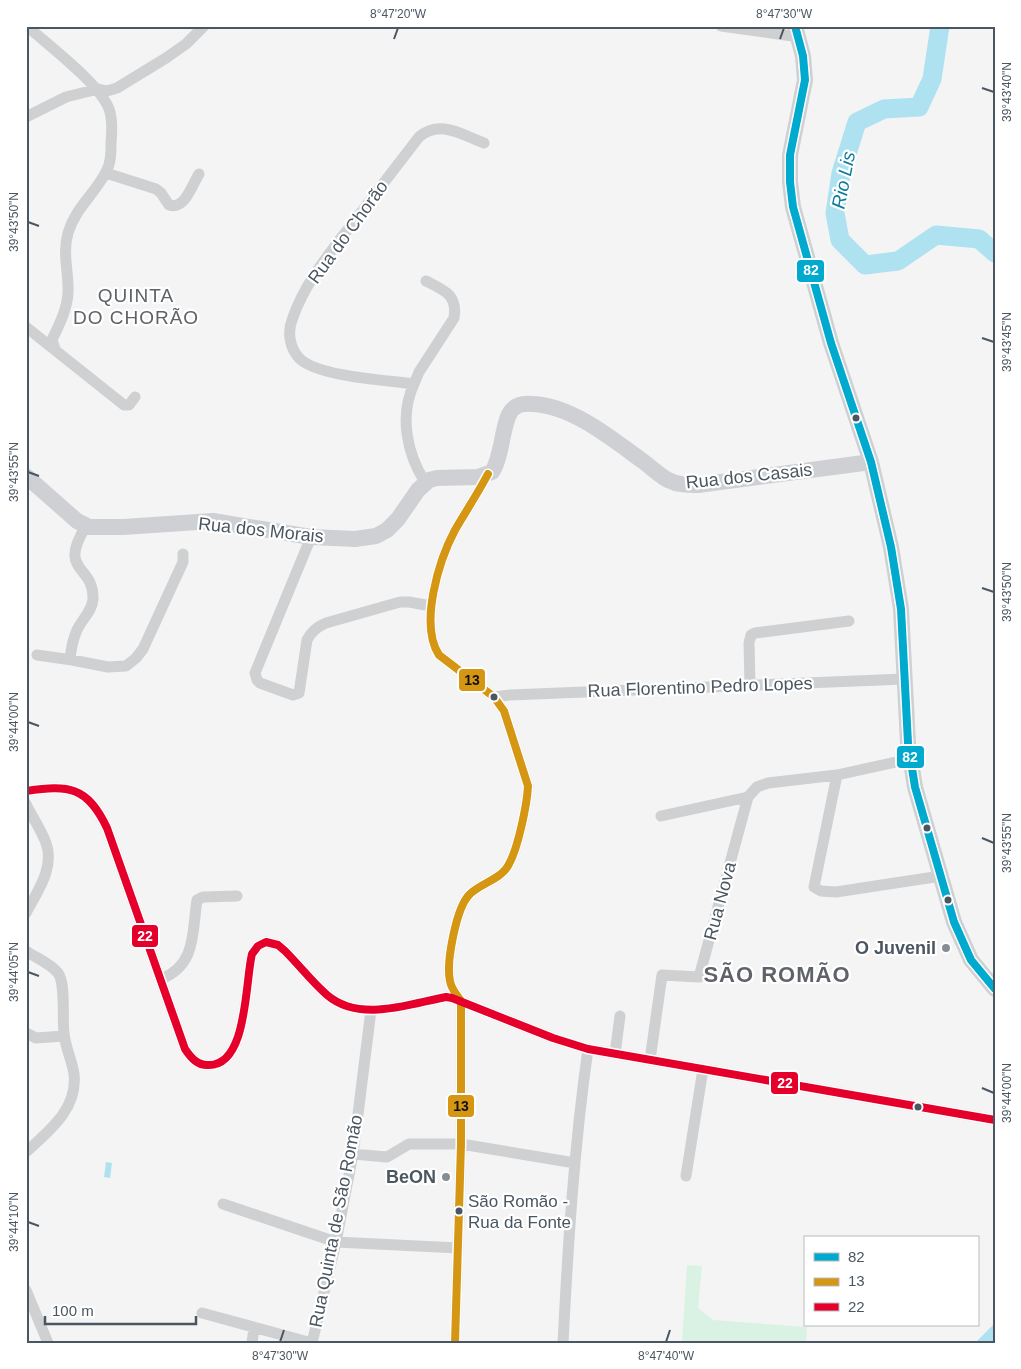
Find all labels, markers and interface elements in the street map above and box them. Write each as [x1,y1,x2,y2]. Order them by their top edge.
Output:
text: 8°47'20"W [370,7,427,21]
text: 8°47'30"W [756,7,813,21]
text: 39°43'40"N [1000,62,1014,122]
water label: Rio Lis [828,149,859,211]
street label: Rua do Chorão [304,177,392,287]
text: 39°43'50"N [7,192,21,252]
line badge: 82 [796,259,825,283]
text: 82 [803,262,819,278]
district label: QUINTA DO CHORÃO [73,285,199,328]
text: 39°43'45"N [1000,312,1014,372]
unlabelled marker [851,413,861,423]
text: 39°43'55"N [7,442,21,502]
street label: Rua dos Casais [685,459,813,493]
street label: Rua dos Morais [197,513,325,547]
text: 39°43'50"N [1000,562,1014,622]
line badge: 13 [458,668,486,692]
text: 13 [464,672,480,688]
street label: Rua Florentino Pedro Lopes [587,673,813,701]
text: 39°44'00"N [7,692,21,752]
unlabelled marker [489,692,499,702]
line badge: 82 [896,745,925,769]
text: 82 [902,749,918,765]
text: 39°43'55"N [1000,813,1014,873]
unlabelled marker [922,823,932,833]
street label: Rua Nova [700,859,740,942]
unlabelled marker [943,895,953,905]
line badge: 22 [131,924,159,948]
text: 22 [137,928,153,944]
place label: O Juvenil [855,938,936,958]
text: 39°44'05"N [7,942,21,1002]
marker: O Juvenil [940,942,952,954]
district label: SÃO ROMÃO [703,962,851,987]
text: 39°44'00"N [1000,1063,1014,1123]
line badge: 22 [770,1071,799,1095]
text: 22 [777,1075,793,1091]
line badge: 13 [447,1094,475,1118]
text: 13 [453,1098,469,1114]
unlabelled marker [913,1102,923,1112]
street label: Rua Quinta de São Romão [306,1113,366,1329]
place label: BeON [386,1167,436,1187]
marker: BeON [440,1171,452,1183]
text: 39°44'10"N [7,1192,21,1252]
place label: São Romão - Rua da Fonte [468,1192,571,1232]
marker: São Romão - Rua da Fonte [454,1206,464,1216]
legend [804,1236,978,1326]
text: 82 [848,1248,865,1265]
text: 13 [848,1272,865,1289]
scale bar [45,1294,196,1326]
text: 22 [848,1298,865,1315]
text: 100 m [52,1302,94,1319]
text: 8°47'30"W [252,1349,309,1363]
text: 8°47'40"W [638,1349,695,1363]

